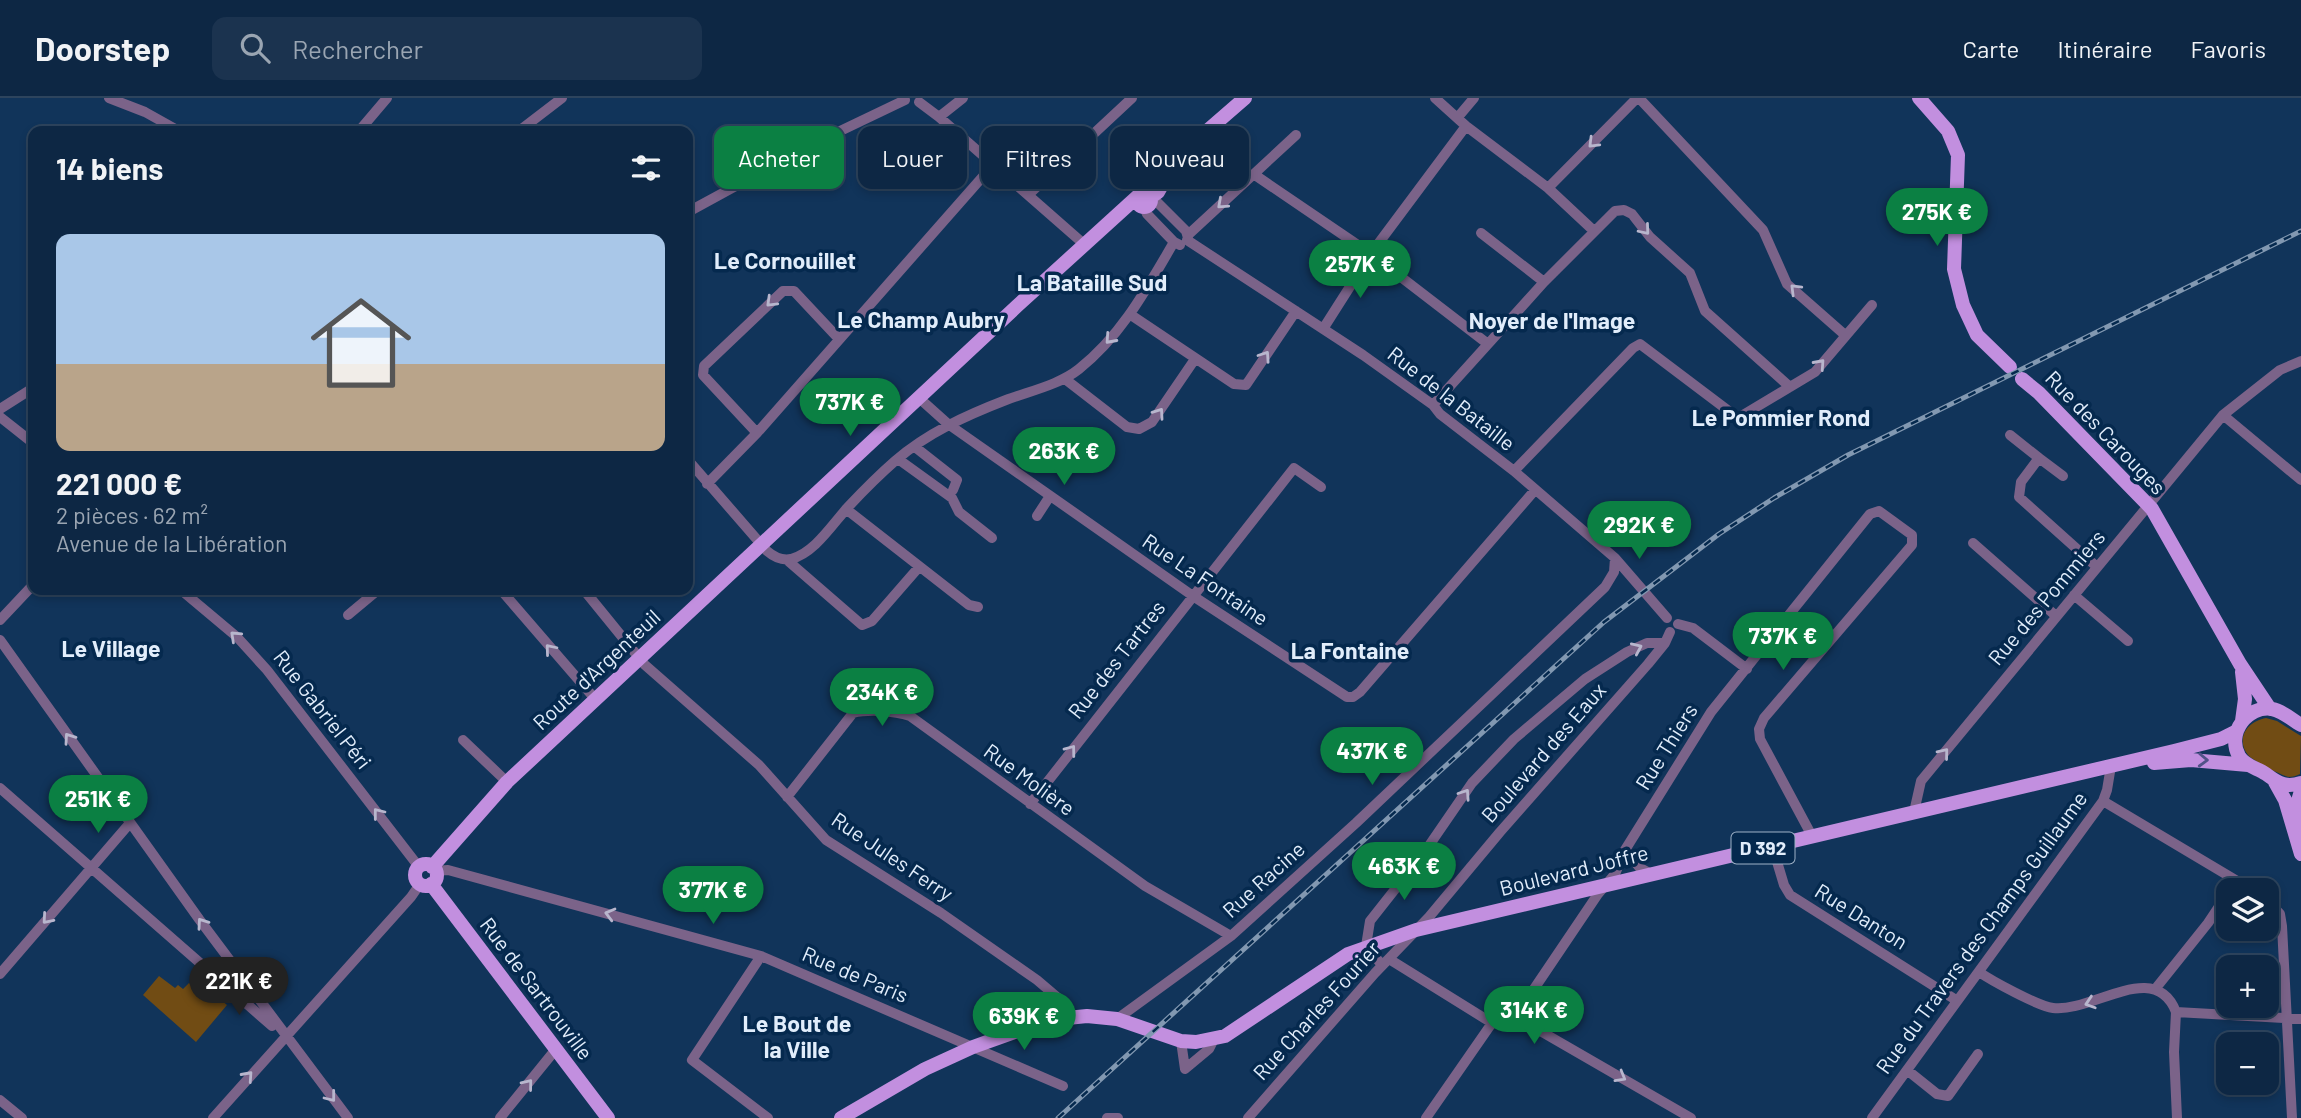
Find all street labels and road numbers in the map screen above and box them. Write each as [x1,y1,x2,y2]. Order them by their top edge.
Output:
street label: Rue de la Bataille [1383,340,1520,455]
street label: Rue des Carouges [2041,365,2171,499]
street label: Rue des Pommiers [1982,524,2110,670]
street label: Rue La Fontaine [1138,527,1273,630]
street label: Rue des Tartres [1062,595,1170,723]
street label: Route d'Argenteuil [527,603,665,734]
street label: Rue Gabriel Péri [269,645,377,773]
street label: Boulevard des Eaux [1475,677,1610,827]
street label: Rue Thiers [1629,698,1702,794]
street label: Rue Molière [980,737,1080,820]
street label: Rue du Travers des Champs Guillaume [1870,786,2092,1078]
street label: Rue Jules Ferry [827,806,958,906]
road number: D 392 [1732,832,1795,863]
street label: Rue Racine [1217,836,1309,922]
street label: Boulevard Joffre [1497,839,1651,900]
street label: Rue Danton [1811,877,1913,954]
street label: Rue de Sartrouville [476,912,599,1064]
street label: Rue Charles Fourier [1247,935,1385,1084]
street label: Rue de Paris [799,940,912,1007]

